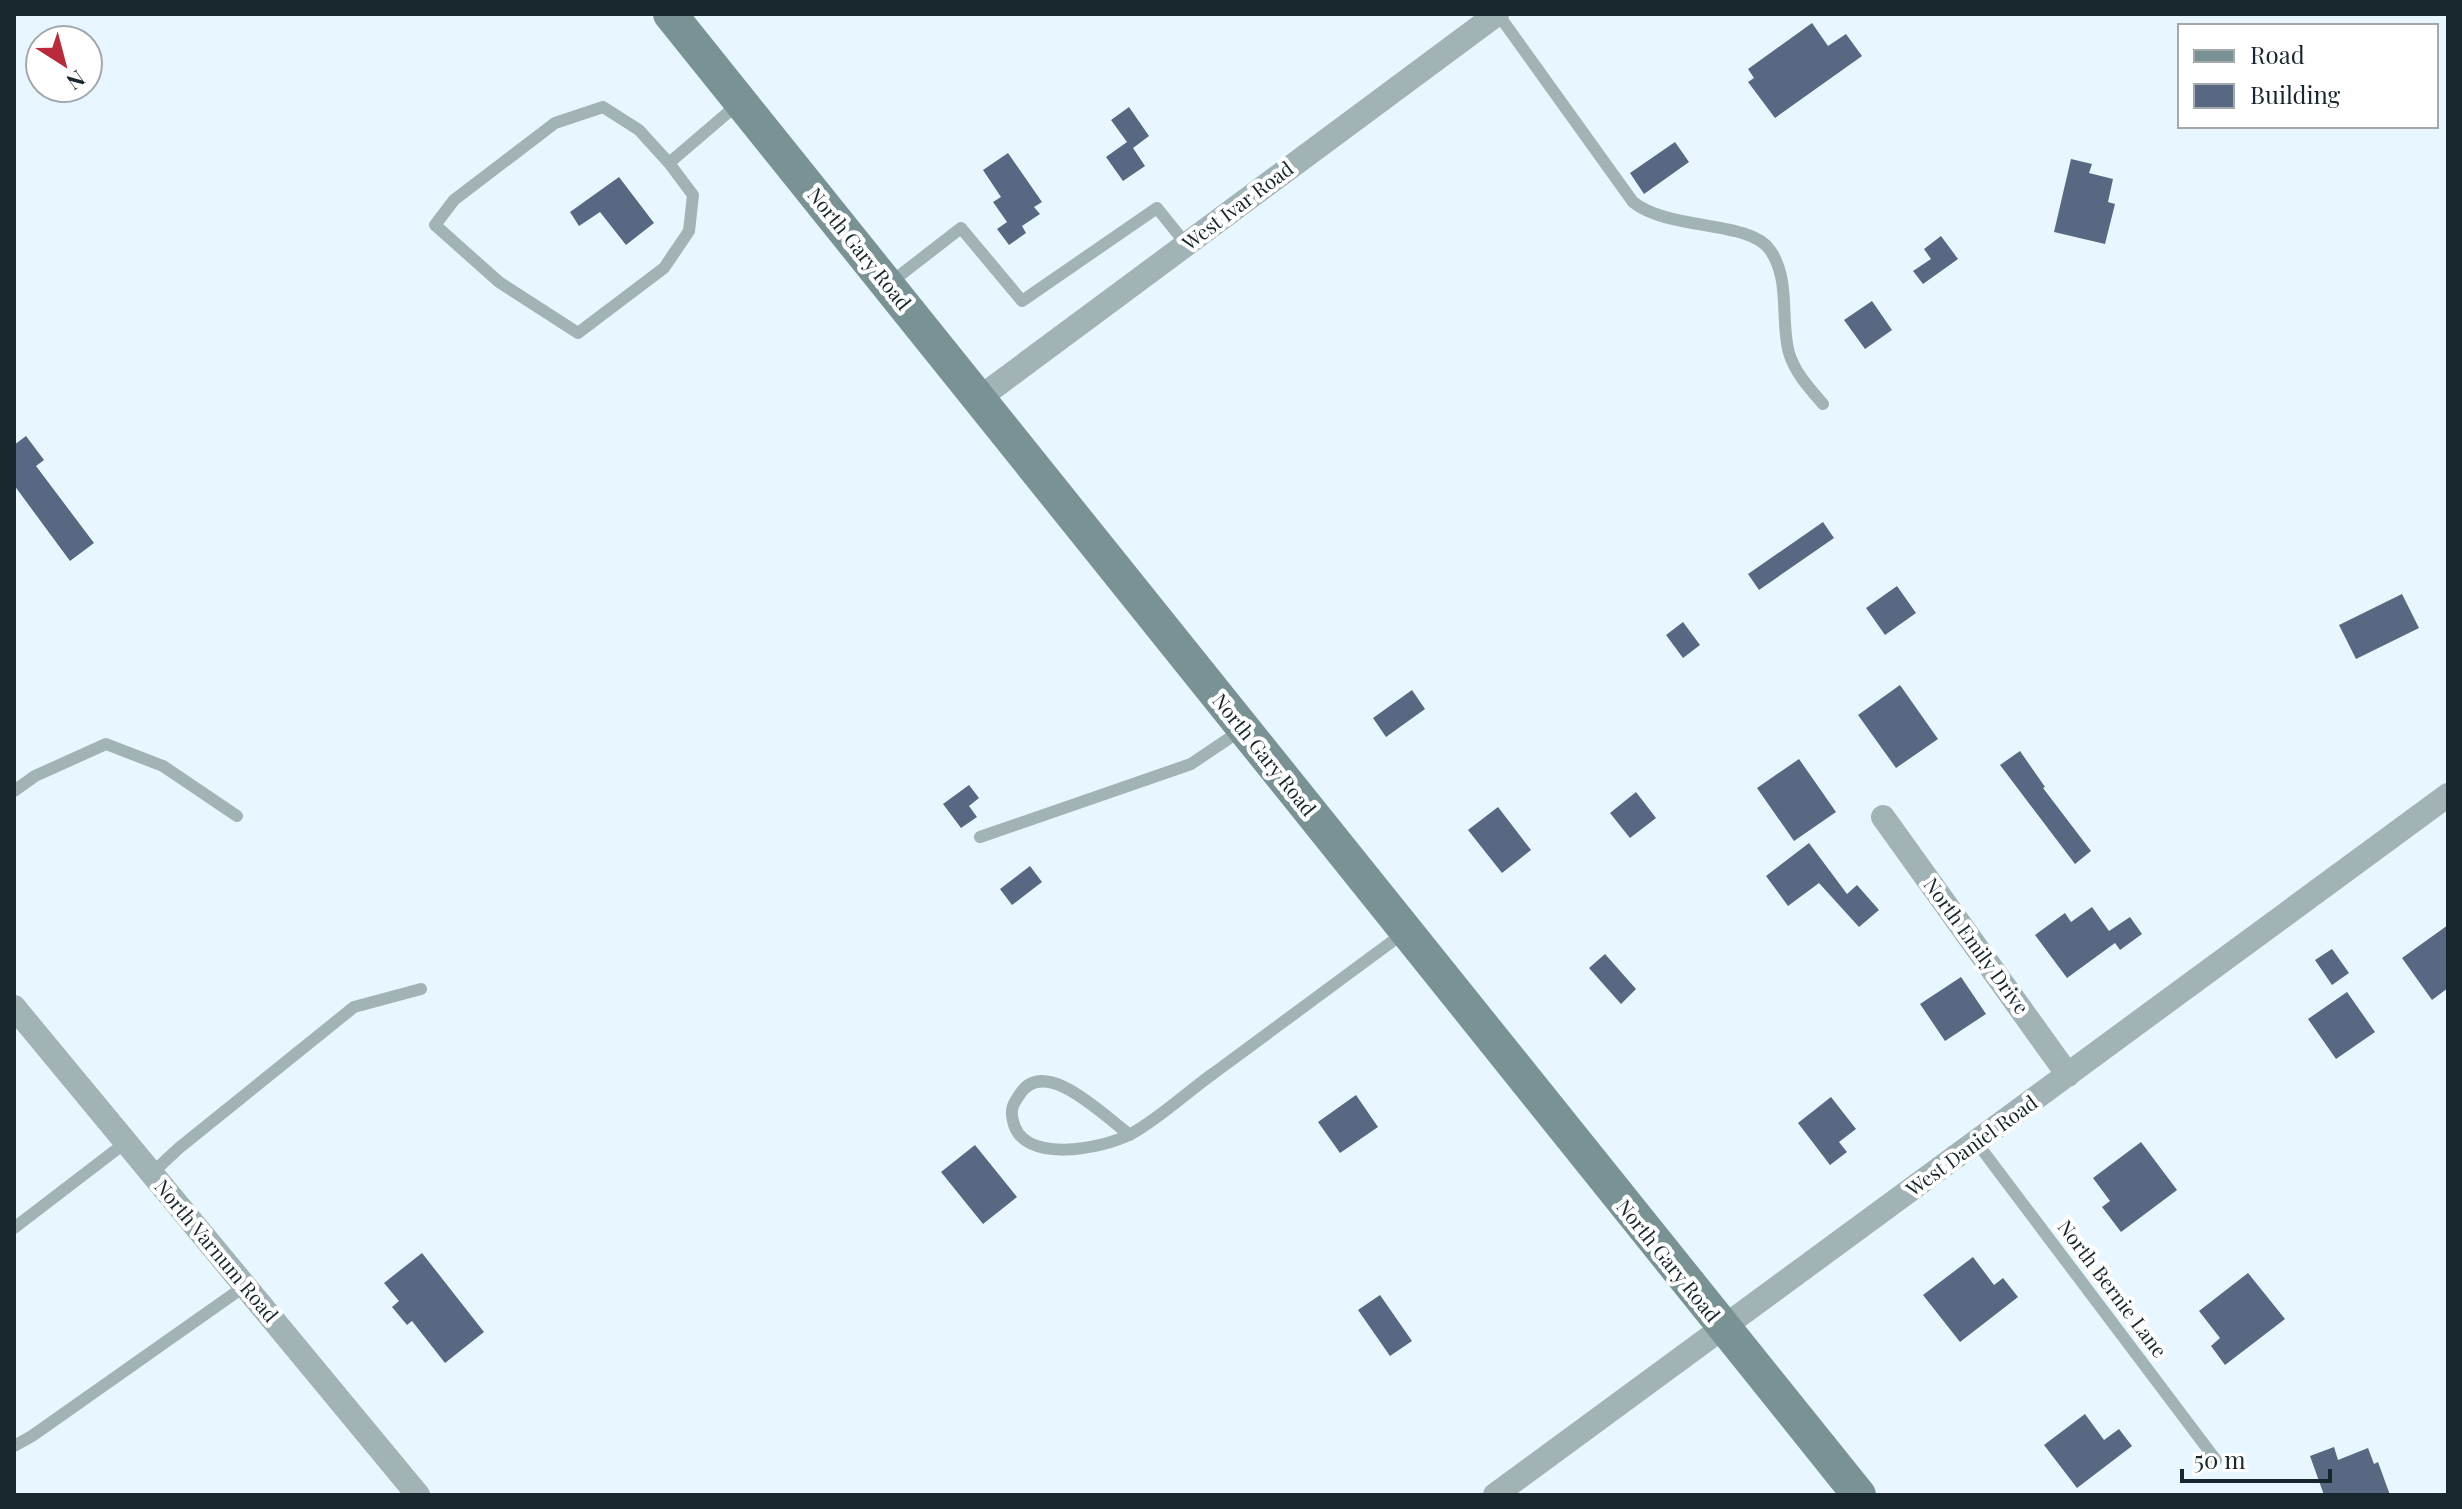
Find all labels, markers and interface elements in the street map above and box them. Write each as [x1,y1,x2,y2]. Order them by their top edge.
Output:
north arrow [24,24,104,104]
legend [2178,24,2438,128]
text: Road [2250,38,2305,70]
text: N [61,64,92,98]
text: Building [2250,78,2341,110]
street label: West Ivar Road [1175,154,1298,256]
street label: North Gary Road [802,181,918,315]
street label: North Gary Road [1207,687,1323,821]
street label: North Emily Drive [1919,871,2036,1019]
street label: West Daniel Road [1899,1088,2042,1202]
street label: North Varnum Road [149,1173,285,1327]
street label: North Gary Road [1611,1193,1727,1327]
street label: North Bernie Lane [2053,1214,2174,1362]
scale bar [2182,1433,2330,1483]
text: 50 m [2194,1443,2246,1475]

